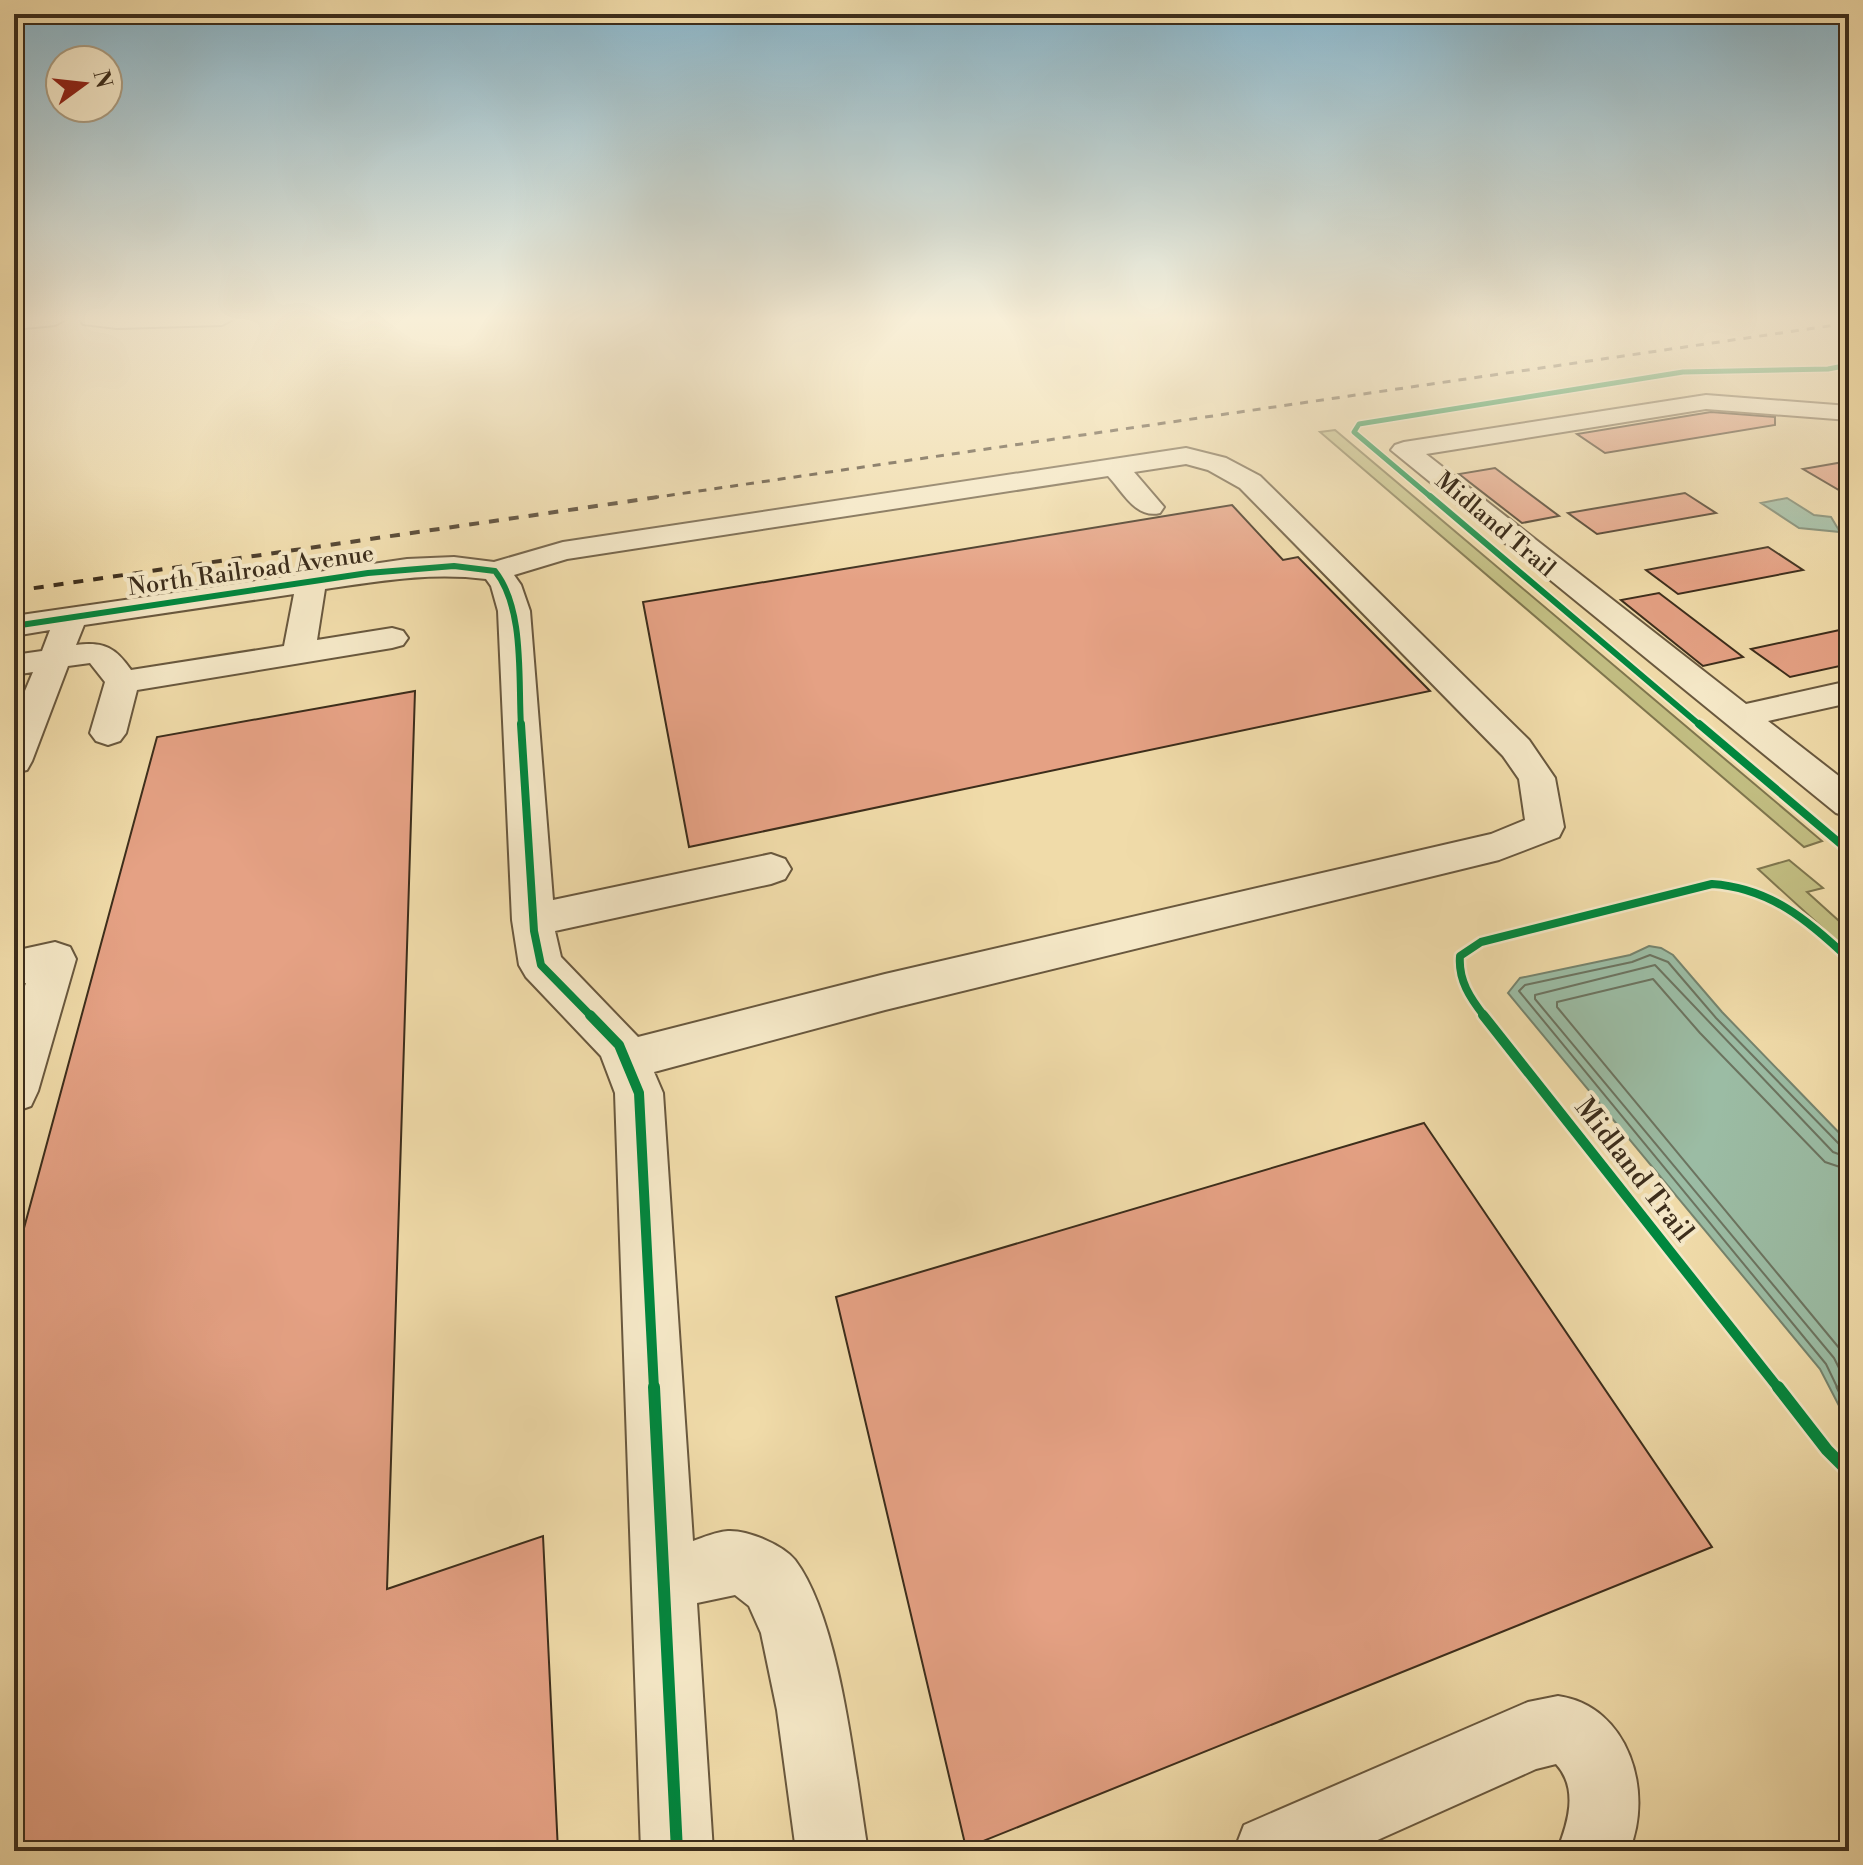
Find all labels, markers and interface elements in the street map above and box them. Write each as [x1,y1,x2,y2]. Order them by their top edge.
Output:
north arrow [44,44,124,124]
text: N [87,67,117,92]
street label: Midland Trail [1429,466,1561,584]
street label: North Railroad Avenue [126,539,376,603]
street label: Midland Trail [1567,1091,1701,1249]

